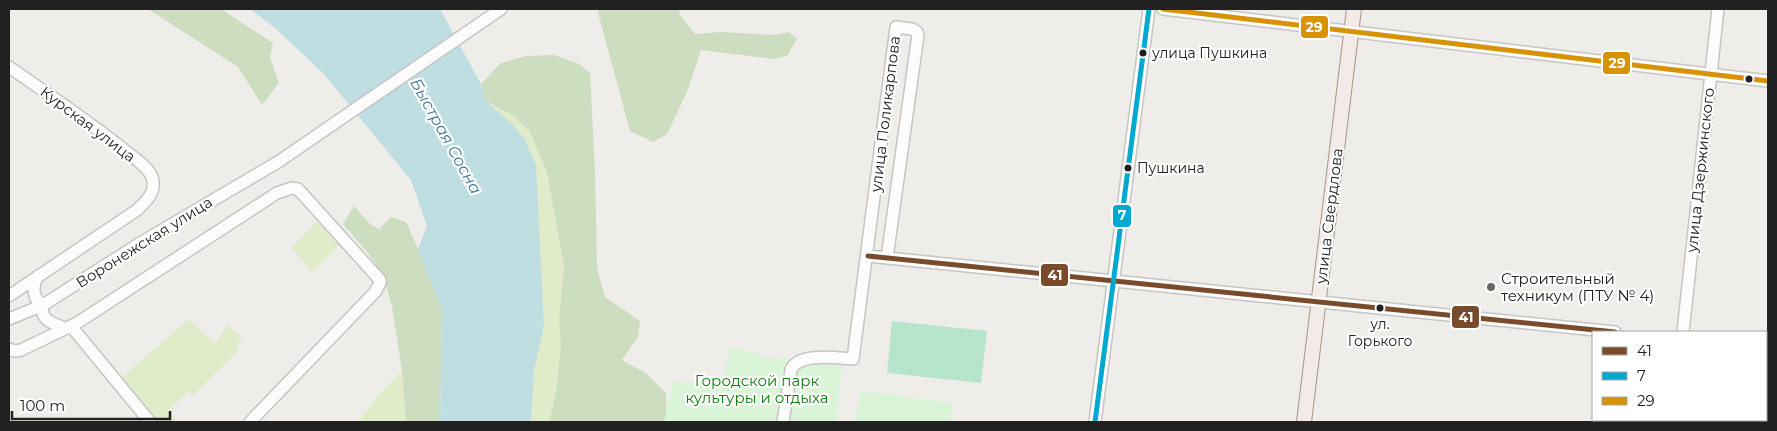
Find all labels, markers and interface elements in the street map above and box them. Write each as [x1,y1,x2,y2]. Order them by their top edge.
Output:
line badge: 29 [1300,15,1329,39]
text: 29 [1305,18,1323,36]
street label: улица Поликарпова [866,35,904,194]
place label: улица Пушкина [1151,44,1267,62]
marker: улица Пушкина [1138,48,1148,58]
line badge: 29 [1602,51,1631,75]
text: 29 [1608,54,1626,72]
unlabelled marker [1744,74,1754,84]
water label: Быстрая Сосна [406,75,486,197]
street label: Курская улица [37,82,139,166]
street label: улица Дзержинского [1682,87,1718,254]
street label: улица Свердлова [1311,147,1347,286]
place label: Пушкина [1137,159,1205,177]
marker: Пушкина [1123,163,1133,173]
street label: Воронежская улица [72,192,216,292]
line badge: 7 [1112,204,1132,228]
text: 7 [1118,206,1127,224]
line badge: 41 [1040,263,1069,287]
text: 41 [1048,266,1062,284]
place label: Строительный техникум (ПТУ № 4) [1501,269,1654,305]
marker: Строительный техникум (ПТУ № 4) [1485,281,1497,293]
marker: ул. Горького [1375,303,1385,313]
line badge: 41 [1451,305,1480,329]
text: 41 [1459,308,1473,326]
place label: ул. Горького [1348,315,1412,350]
legend [1592,331,1767,421]
text: 41 [1637,341,1652,360]
text: 7 [1637,366,1646,385]
park label: Городской парк культуры и отдыха [685,371,829,407]
scale bar [12,388,170,420]
text: 29 [1637,391,1655,410]
text: 100 m [20,396,65,415]

